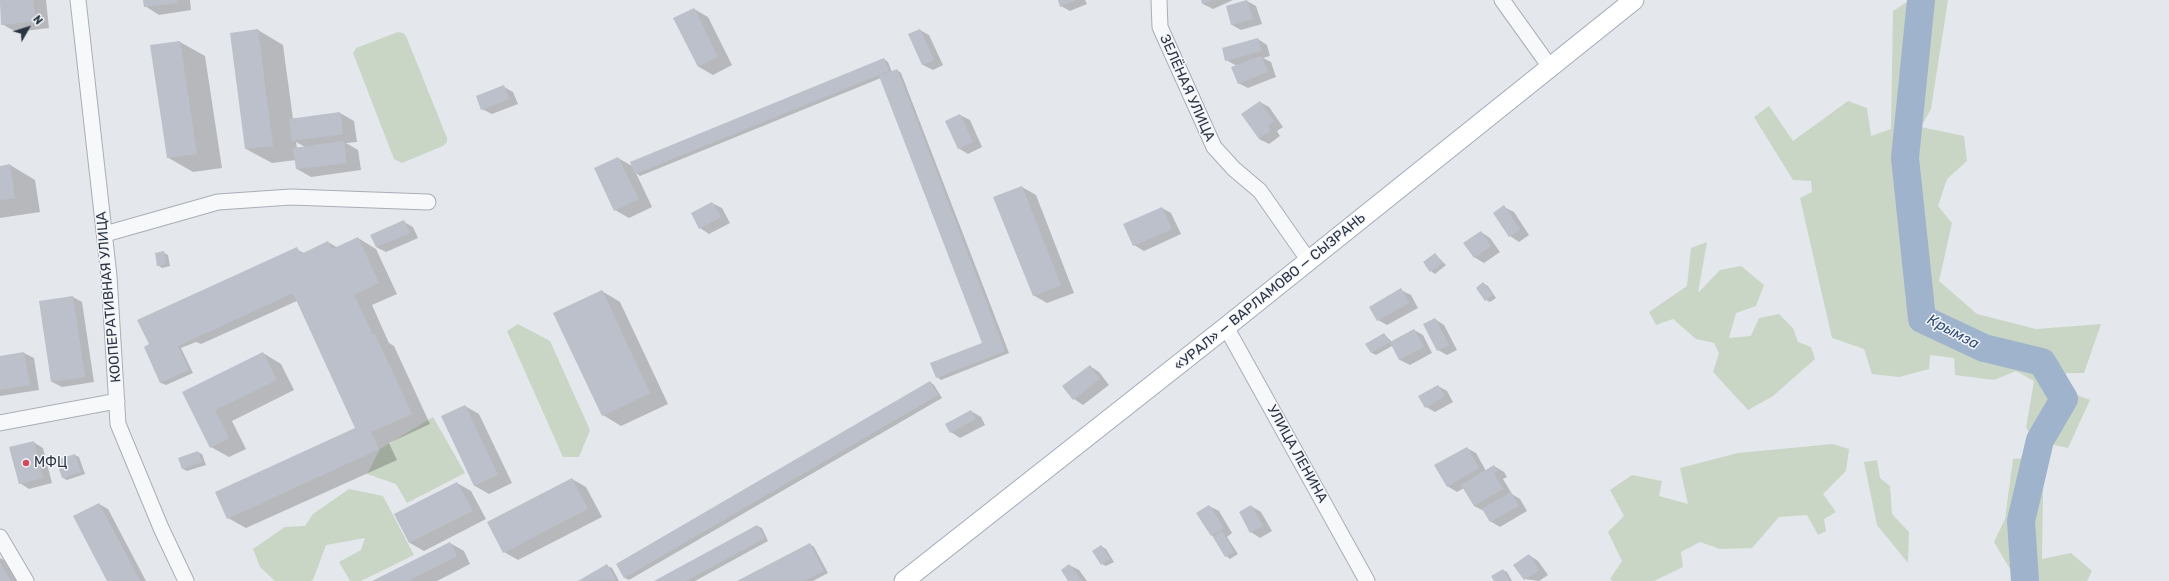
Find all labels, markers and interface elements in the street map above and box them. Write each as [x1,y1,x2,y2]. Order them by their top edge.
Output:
north arrow [8,8,48,48]
text: N [30,13,45,27]
street label: ЗЕЛЁНАЯ УЛИЦА [1156,32,1218,144]
street label: «УРАЛ» — ВАРЛАМОВО — СЫЗРАНЬ [1171,210,1369,374]
street label: КООПЕРАТИВНАЯ УЛИЦА [93,211,125,383]
water label: Крымза [1924,311,1982,353]
street label: УЛИЦА ЛЕНИНА [1263,402,1331,506]
place label: МФЦ [34,455,67,471]
marker: МФЦ [21,458,31,468]

